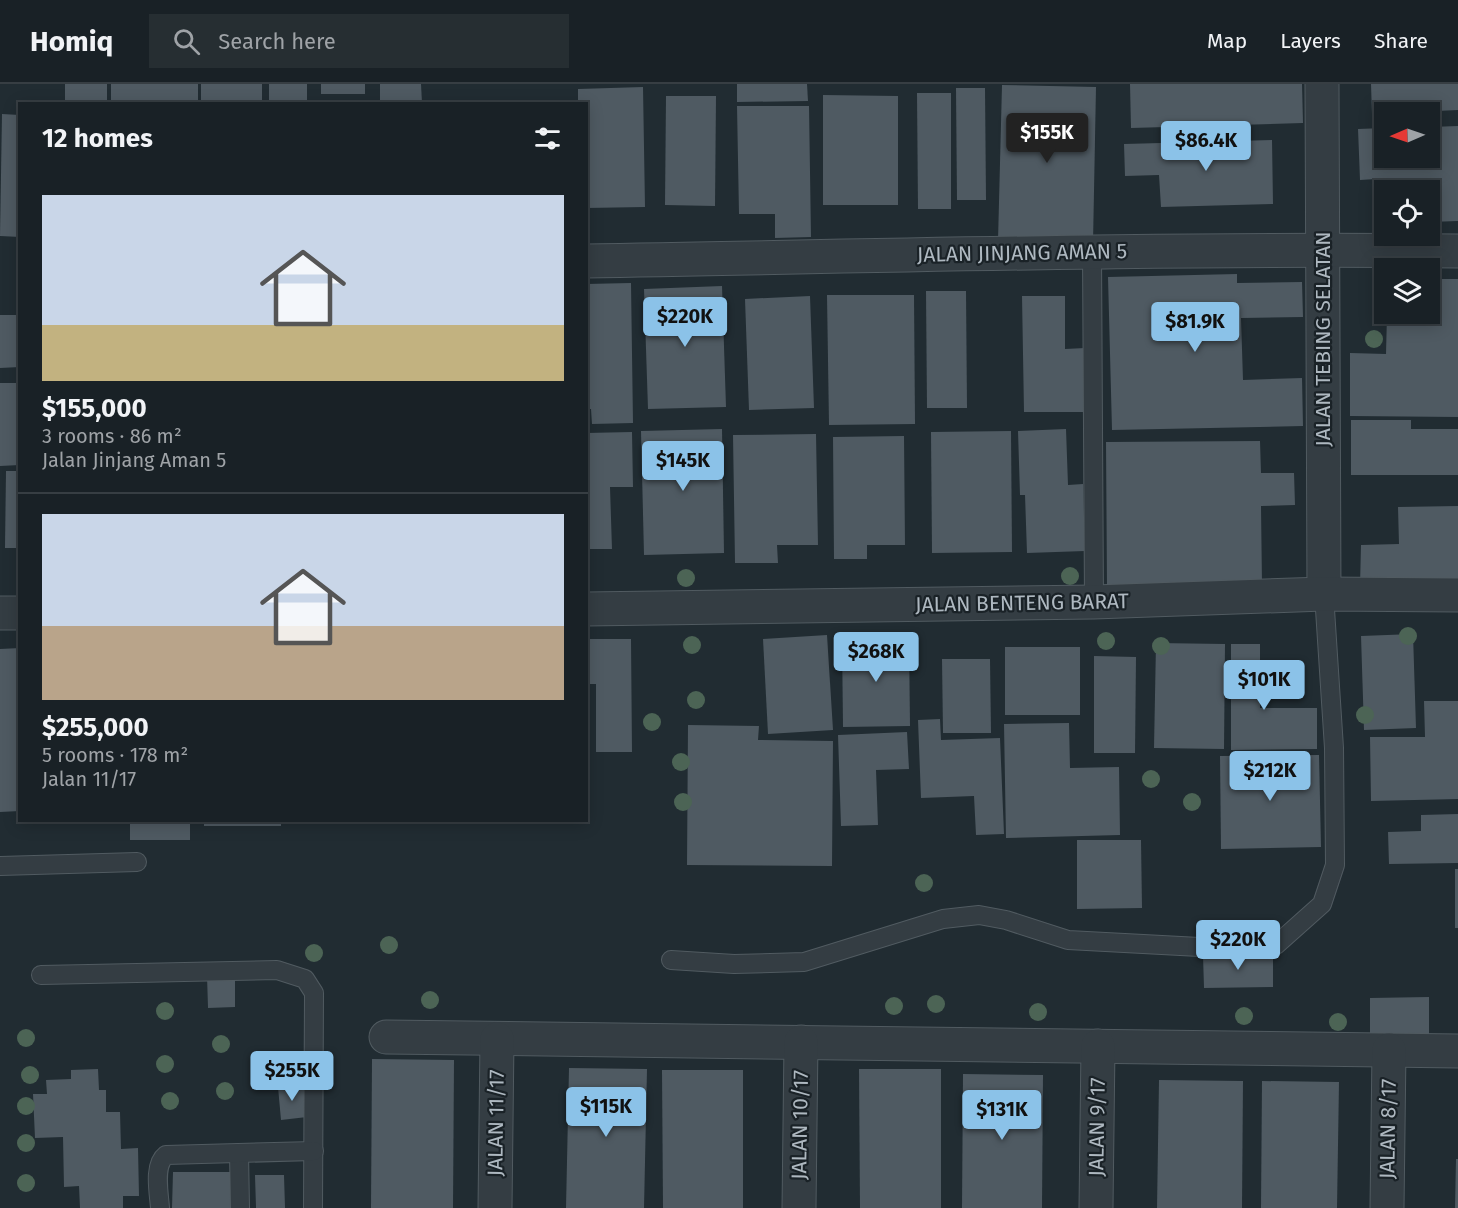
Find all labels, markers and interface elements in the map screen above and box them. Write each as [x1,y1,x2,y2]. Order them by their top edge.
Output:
search box [149,14,569,68]
text: Homiq [30,25,113,58]
icon: search [170,25,203,58]
text: Search here [218,28,336,55]
text: Map [1207,28,1247,54]
text: Layers [1280,28,1341,54]
text: Share [1374,28,1428,54]
north arrow [1374,102,1440,168]
map controls [1374,102,1440,324]
pin: $155K [1005,113,1089,164]
text: $155K [1020,120,1074,144]
pin: $86.4K [1157,121,1255,172]
icon: filters [531,122,564,155]
text: 12 homes [42,123,153,154]
text: $86.4K [1175,128,1237,152]
button: locate [1374,180,1440,246]
street label: JALAN TEBING SELATAN [1310,231,1336,447]
icon: home [249,234,357,342]
street label: JALAN JINJANG AMAN 5 [917,238,1127,268]
button: layers [1374,258,1440,324]
pin: $220K [643,297,727,348]
pin: $81.9K [1146,302,1244,353]
text: $220K [657,304,713,328]
text: $81.9K [1165,309,1225,333]
text: $155,000 [42,393,147,424]
text: 3 rooms · 86 m² [42,424,182,448]
pin: $145K [641,441,725,492]
text: Jalan Jinjang Aman 5 [42,448,226,472]
text: $145K [656,448,710,472]
icon: home [249,553,357,661]
street label: JALAN BENTENG BARAT [915,588,1129,618]
pin: $268K [834,632,918,683]
text: $268K [848,639,904,663]
pin: $101K [1222,660,1306,711]
text: $101K [1238,667,1290,691]
text: $255,000 [42,712,149,743]
text: 5 rooms · 178 m² [42,743,188,767]
pin: $212K [1228,751,1312,802]
text: $212K [1244,758,1296,782]
text: Jalan 11/17 [42,767,136,791]
pin: $220K [1196,920,1280,971]
text: $220K [1210,927,1266,951]
pin: $255K [250,1051,334,1102]
text: $255K [264,1058,320,1082]
street label: JALAN 11/17 [482,1069,510,1177]
street label: JALAN 10/17 [786,1070,814,1180]
street label: JALAN 9/17 [1083,1077,1111,1177]
street label: JALAN 8/17 [1374,1079,1402,1179]
pin: $115K [564,1087,648,1138]
pin: $131K [960,1090,1044,1141]
text: $115K [580,1094,632,1118]
text: $131K [976,1097,1028,1121]

